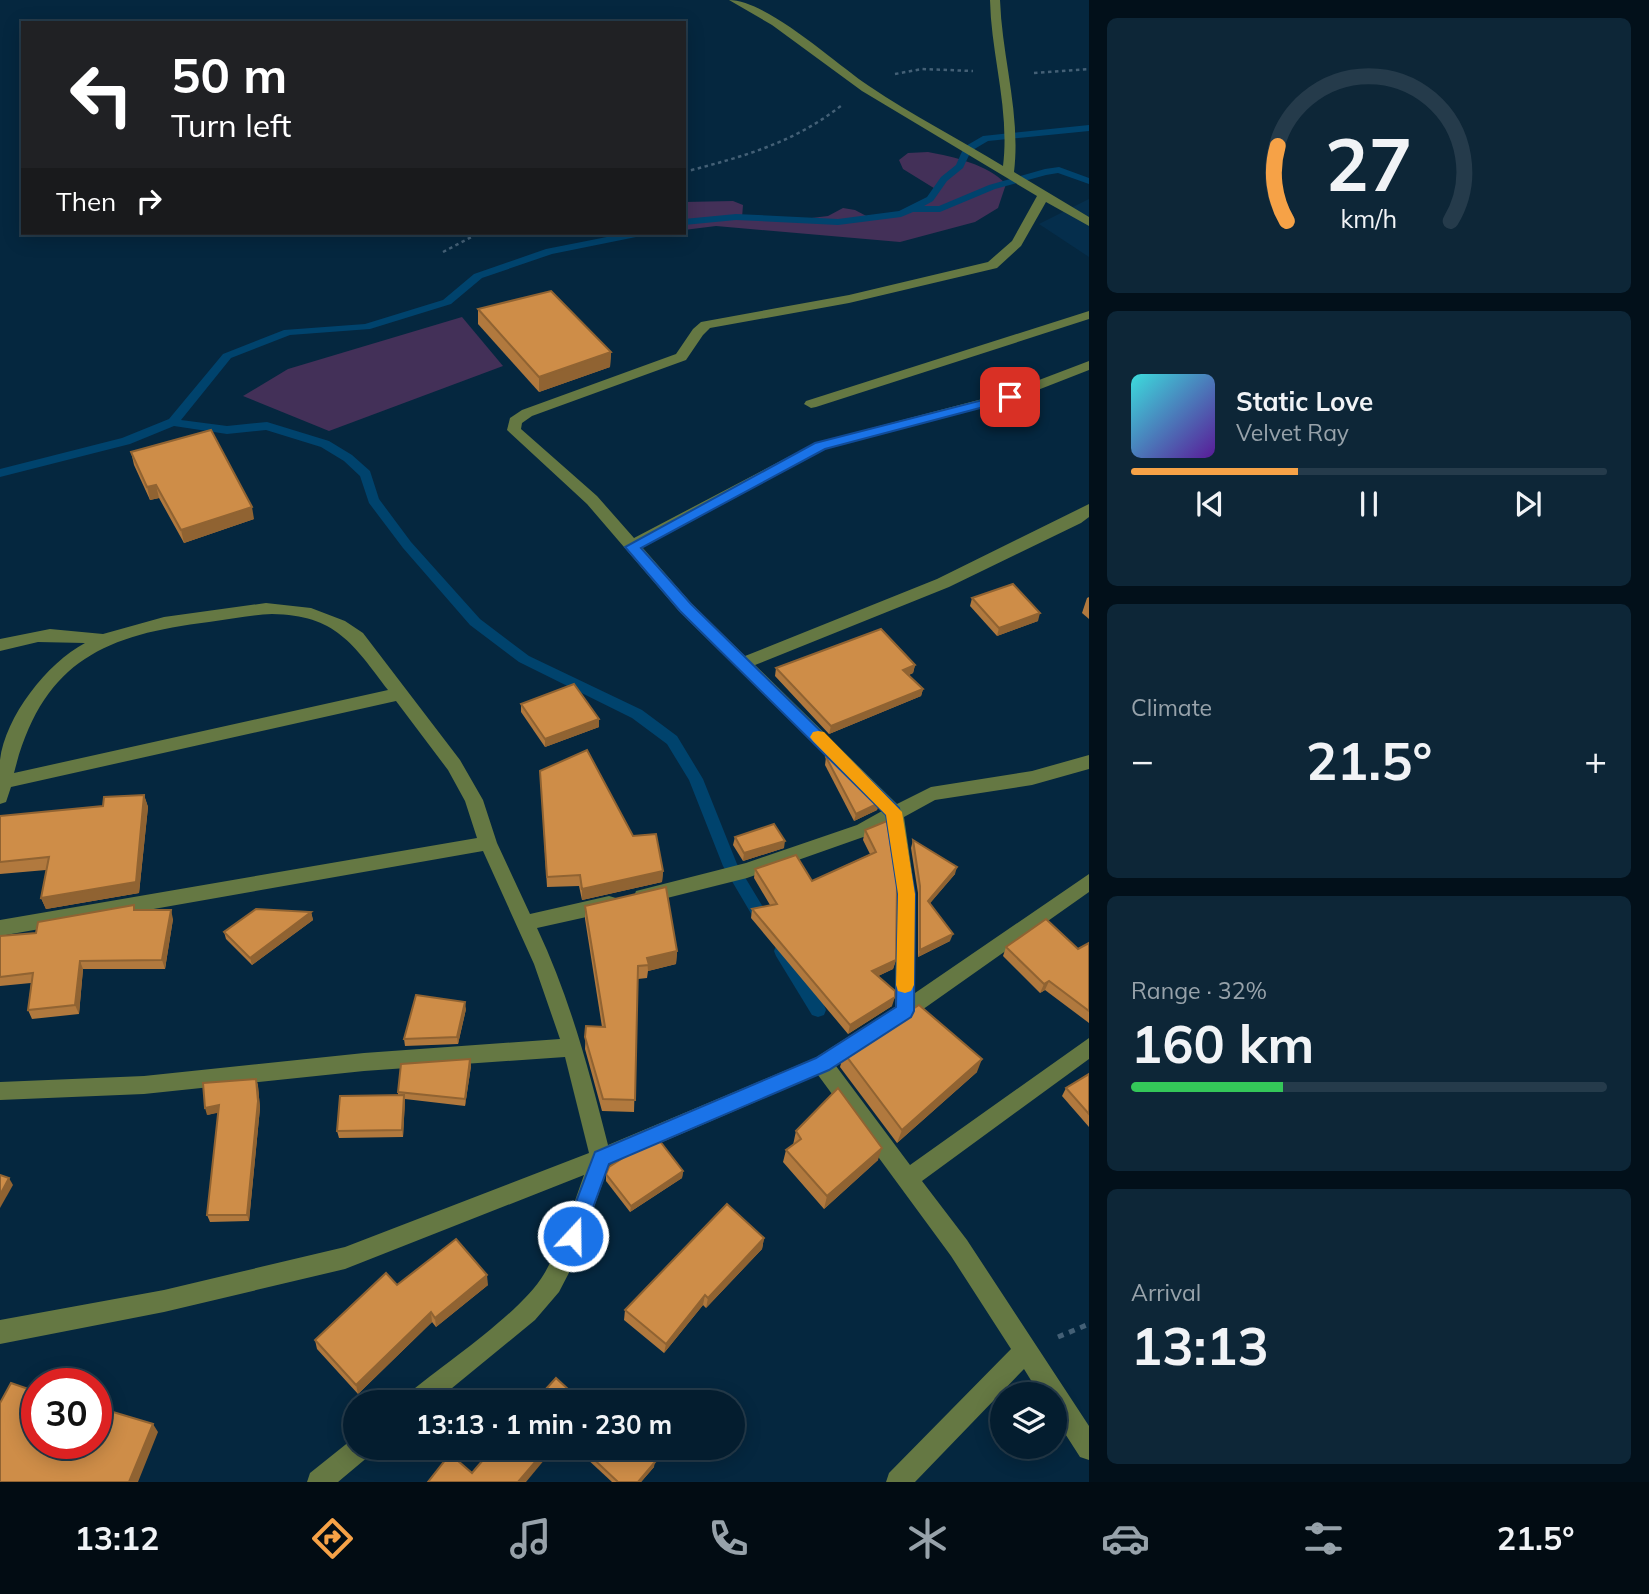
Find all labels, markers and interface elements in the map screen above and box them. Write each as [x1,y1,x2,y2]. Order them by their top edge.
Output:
text: 50 m [171,44,287,105]
icon: left [56,49,147,140]
text: Turn left [171,105,291,145]
text: 27 [1325,119,1413,210]
icon: right [130,182,168,220]
text: Then [56,185,116,218]
text: km/h [1341,203,1397,234]
pin [980,367,1040,427]
icon: arrive [991,378,1029,416]
text: Static Love [1236,385,1373,418]
text: Velvet Ray [1236,418,1349,447]
icon: previous [1191,485,1229,523]
icon: pause [1350,485,1388,523]
icon: next [1509,485,1547,523]
text: Climate [1131,693,1212,722]
text: 21.5° [1306,728,1432,793]
text: − [1131,736,1154,784]
text: + [1584,736,1607,784]
text: Range · 32% [1131,976,1267,1005]
text: 160 km [1131,1011,1314,1076]
position arrow [536,1199,610,1273]
text: Arrival [1131,1278,1201,1307]
text: 13:13 [1131,1313,1269,1378]
speed limit sign: 30 [21,1368,112,1459]
map controls [990,1382,1067,1459]
button: layers [990,1382,1067,1459]
text: 13:13 · 1 min · 230 m [416,1408,672,1441]
icon: directions [308,1514,357,1563]
icon: music [506,1514,555,1563]
icon: phone [704,1514,753,1563]
icon: climate [903,1514,952,1563]
icon: car [1101,1514,1150,1563]
icon: filters [1299,1514,1348,1563]
text: 13:12 [75,1518,159,1558]
text: 21.5° [1497,1518,1574,1558]

